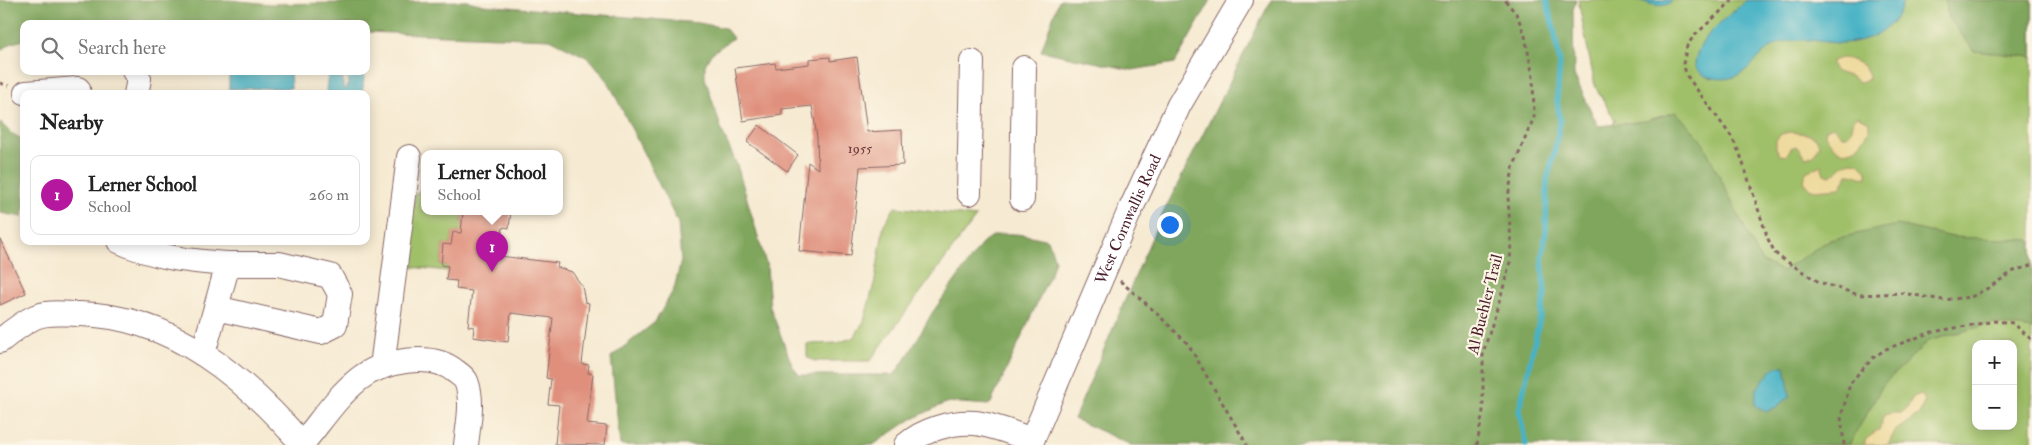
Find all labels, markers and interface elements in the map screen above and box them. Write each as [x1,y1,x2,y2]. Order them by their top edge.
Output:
search box [20,20,370,75]
icon: search [38,34,66,62]
text: Search here [78,36,166,60]
text: Nearby [40,109,103,136]
house number: 1955 [848,140,873,157]
popup [421,150,563,215]
street label: West Cornwallis Road [1090,151,1166,288]
text: Lerner School [438,161,546,185]
text: Lerner School [88,173,197,197]
text: 1 [54,185,60,205]
text: 260 m [309,185,349,205]
text: School [438,185,481,205]
text: School [88,197,131,217]
your location [1157,212,1183,238]
pin: 1 [476,231,508,272]
street label: Al Buehler Trail [1463,252,1507,357]
map controls [1972,340,2017,430]
button: + [1972,340,2017,385]
button: − [1972,385,2017,430]

